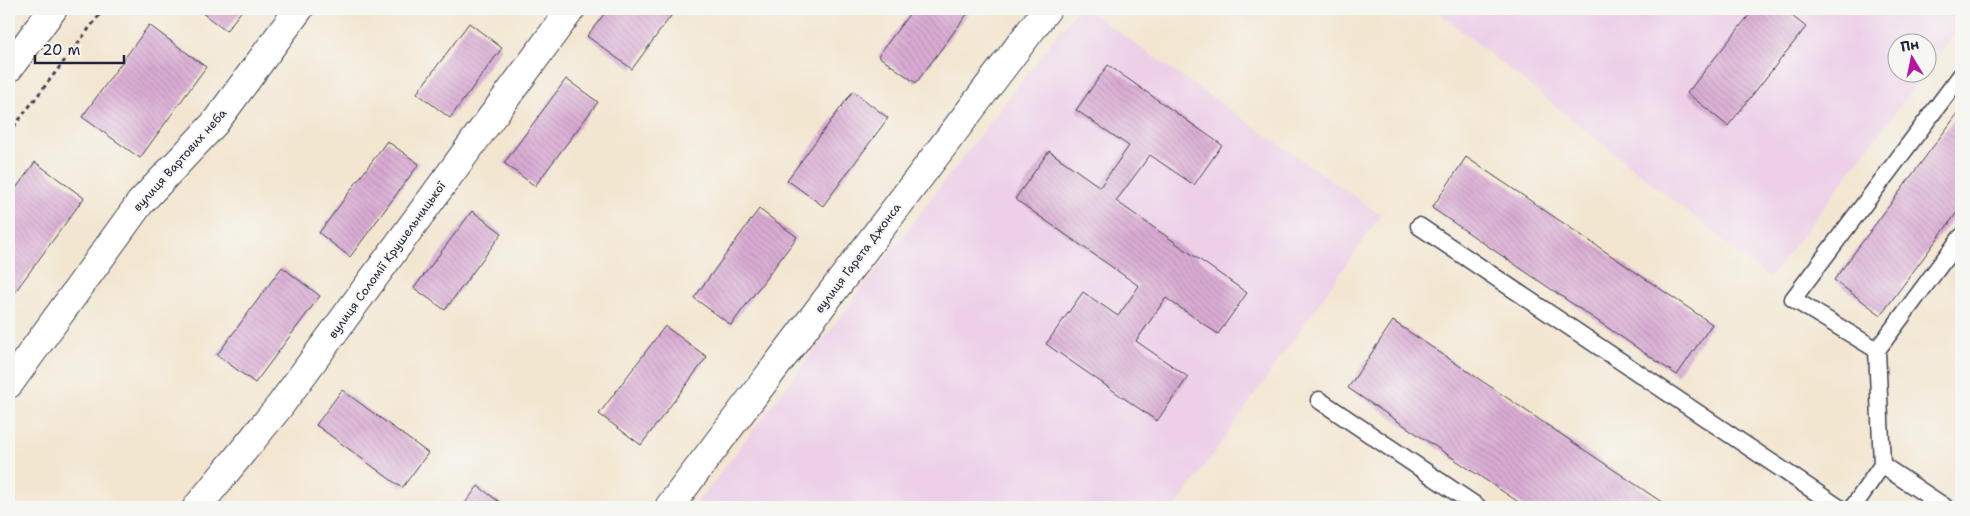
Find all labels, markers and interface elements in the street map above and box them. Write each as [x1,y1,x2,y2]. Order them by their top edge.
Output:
scale bar [35,32,124,64]
north arrow [1888,32,1938,82]
text: Пн [1899,35,1920,56]
text: 20 m [42,40,81,60]
street label: вулиця Вартових неба [130,105,231,215]
street label: вулиця Соломії Крушельницької [325,178,450,342]
street label: вулиця Ґарета Джонса [811,199,905,316]

